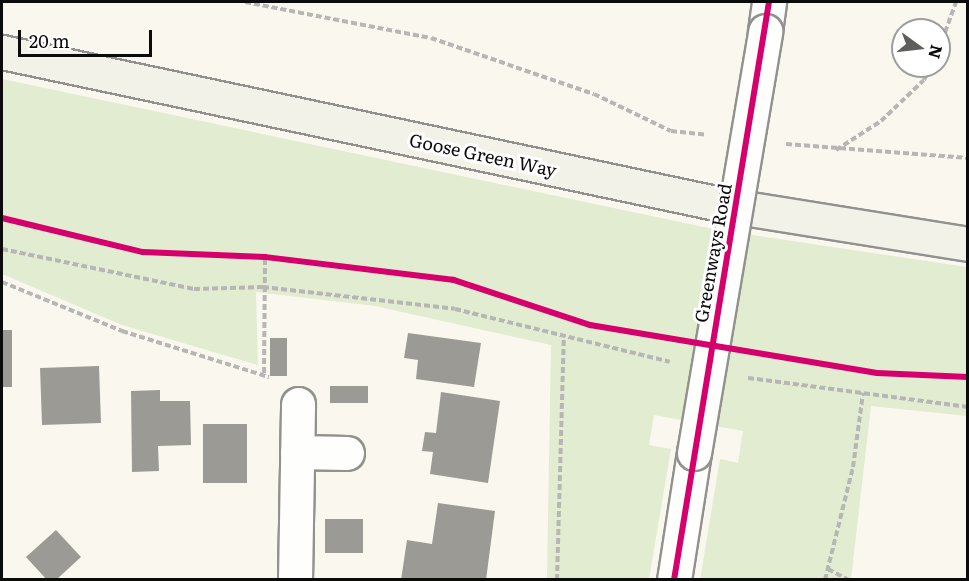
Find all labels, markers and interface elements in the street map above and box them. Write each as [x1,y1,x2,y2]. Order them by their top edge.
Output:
scale bar [21,18,154,56]
north arrow [891,18,951,78]
text: 20 m [29,27,70,54]
text: N [923,43,950,62]
street label: Goose Green Way [408,129,558,181]
street label: Greenways Road [690,182,736,324]

